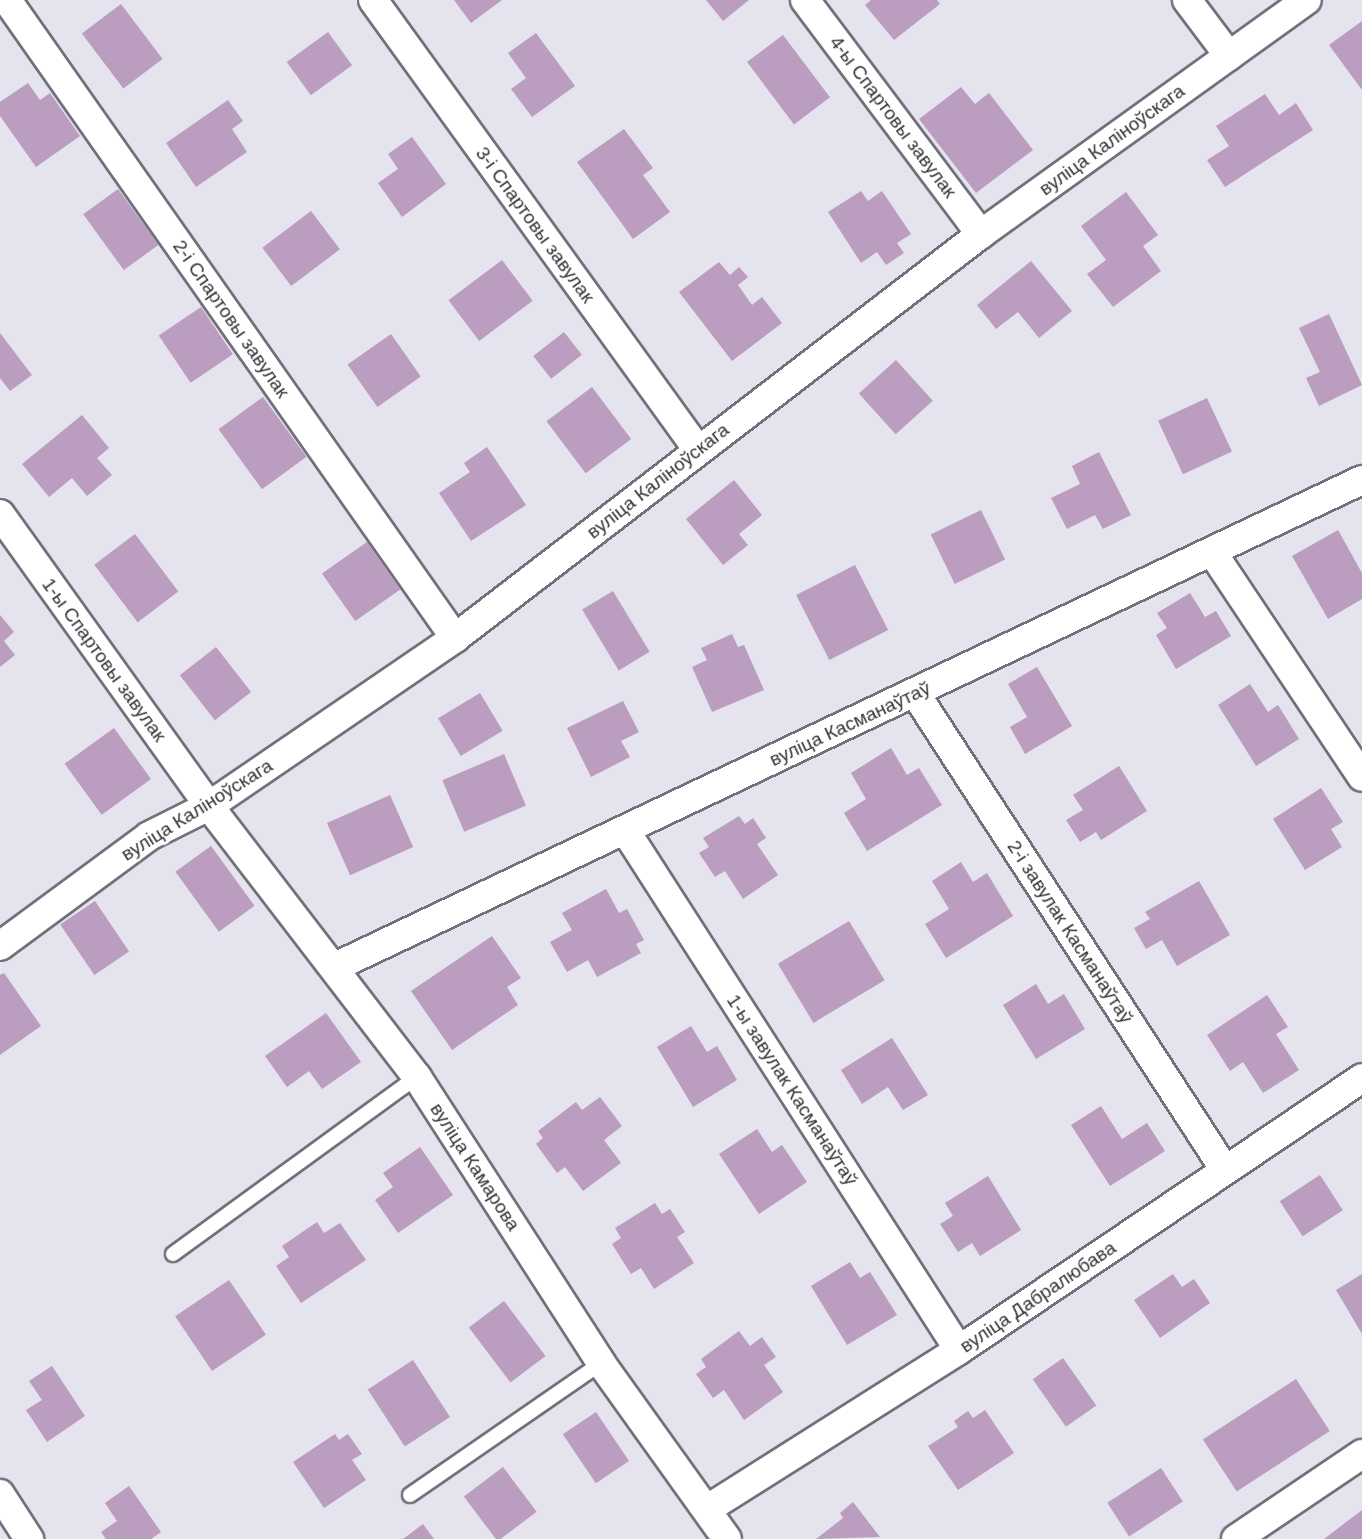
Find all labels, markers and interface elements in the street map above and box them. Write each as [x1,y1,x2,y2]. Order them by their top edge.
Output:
street label: 4-ы Спартовы завулак [825,32,961,202]
street label: вуліца Каліноўскага [1035,80,1189,200]
street label: 3-і Спартовы завулак [471,143,599,307]
street label: 2-і Спартовы завулак [168,236,294,402]
street label: вуліца Каліноўскага [582,418,734,544]
street label: 1-ы Спартовы завулак [37,574,171,746]
street label: вуліца Касманаўтаў [766,677,934,771]
street label: вуліца Каліноўскага [117,754,277,866]
street label: 2-і завулак Касманаўтаў [1002,836,1138,1028]
street label: 1-ы завулак Касманаўтаў [722,990,862,1190]
street label: вуліца Камарова [425,1099,525,1235]
street label: вуліца Дабралюбава [956,1236,1120,1358]

